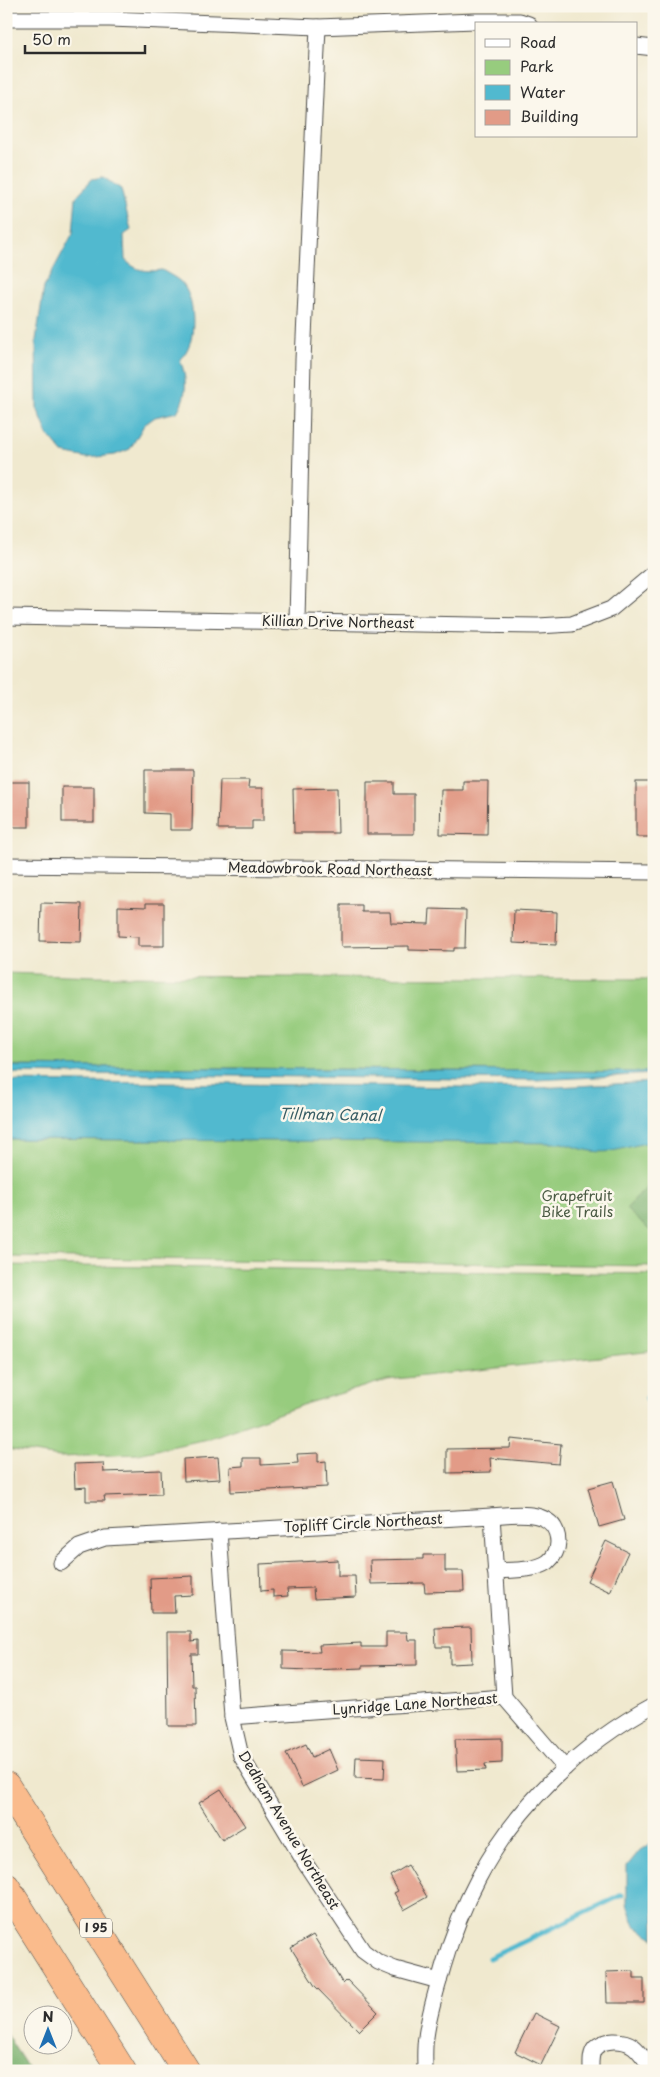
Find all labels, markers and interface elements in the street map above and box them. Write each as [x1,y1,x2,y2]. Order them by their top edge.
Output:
scale bar [25,22,145,54]
legend [475,22,638,138]
text: 50 m [32,27,71,50]
text: Road [520,30,556,53]
text: Park [520,54,554,77]
text: Water [520,80,565,103]
text: Building [520,104,579,127]
street label: Killian Drive Northeast [261,610,415,633]
street label: Meadowbrook Road Northeast [228,856,433,881]
water label: Tillman Canal [279,1101,384,1126]
park label: Grapefruit Bike Trails [541,1185,613,1222]
street label: Topliff Circle Northeast [283,1508,443,1537]
street label: Lynridge Lane Northeast [332,1687,499,1720]
street label: Dedham Avenue Northeast [233,1746,346,1914]
road number: I 95 [80,1919,112,1938]
north arrow [22,2004,72,2054]
text: N [42,2006,54,2027]

